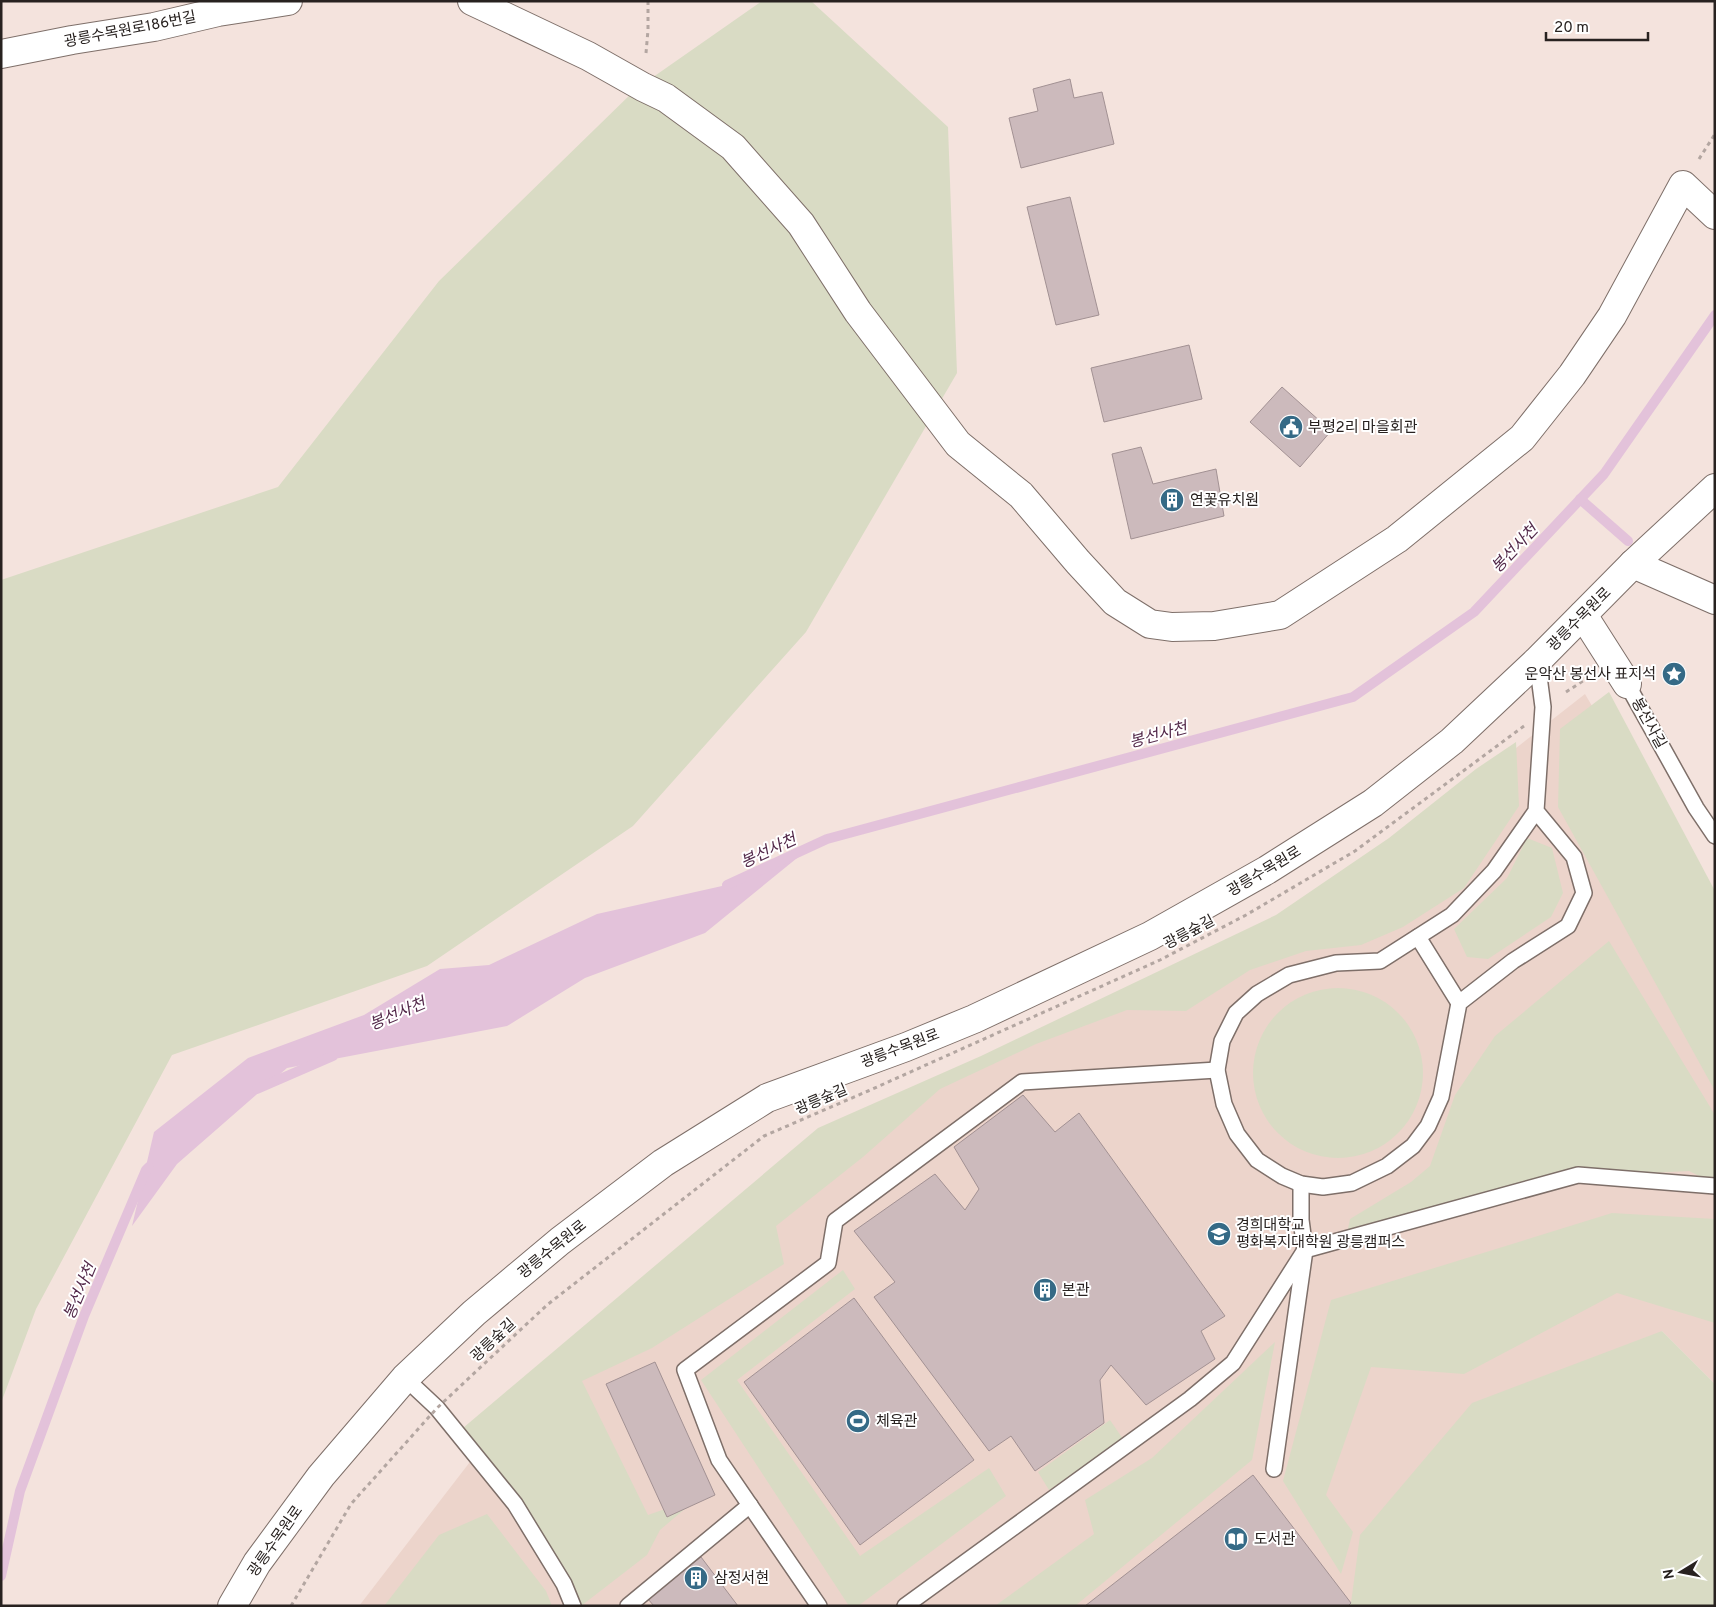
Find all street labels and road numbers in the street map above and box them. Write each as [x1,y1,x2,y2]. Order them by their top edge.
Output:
street label: 광릉수목원로186번길 [63,8,198,53]
street label: 광릉수목원로 [1544,584,1616,656]
street label: 봉선사길 [1626,695,1669,752]
street label: 광릉수목원로 [1224,843,1305,902]
street label: 광릉숲길 [1161,912,1219,955]
street label: 광릉수목원로 [858,1026,943,1073]
street label: 광릉숲길 [792,1081,851,1120]
street label: 광릉수목원로 [515,1217,591,1284]
street label: 광릉숲길 [467,1315,521,1367]
street label: 광릉수목원로 [245,1502,308,1581]

